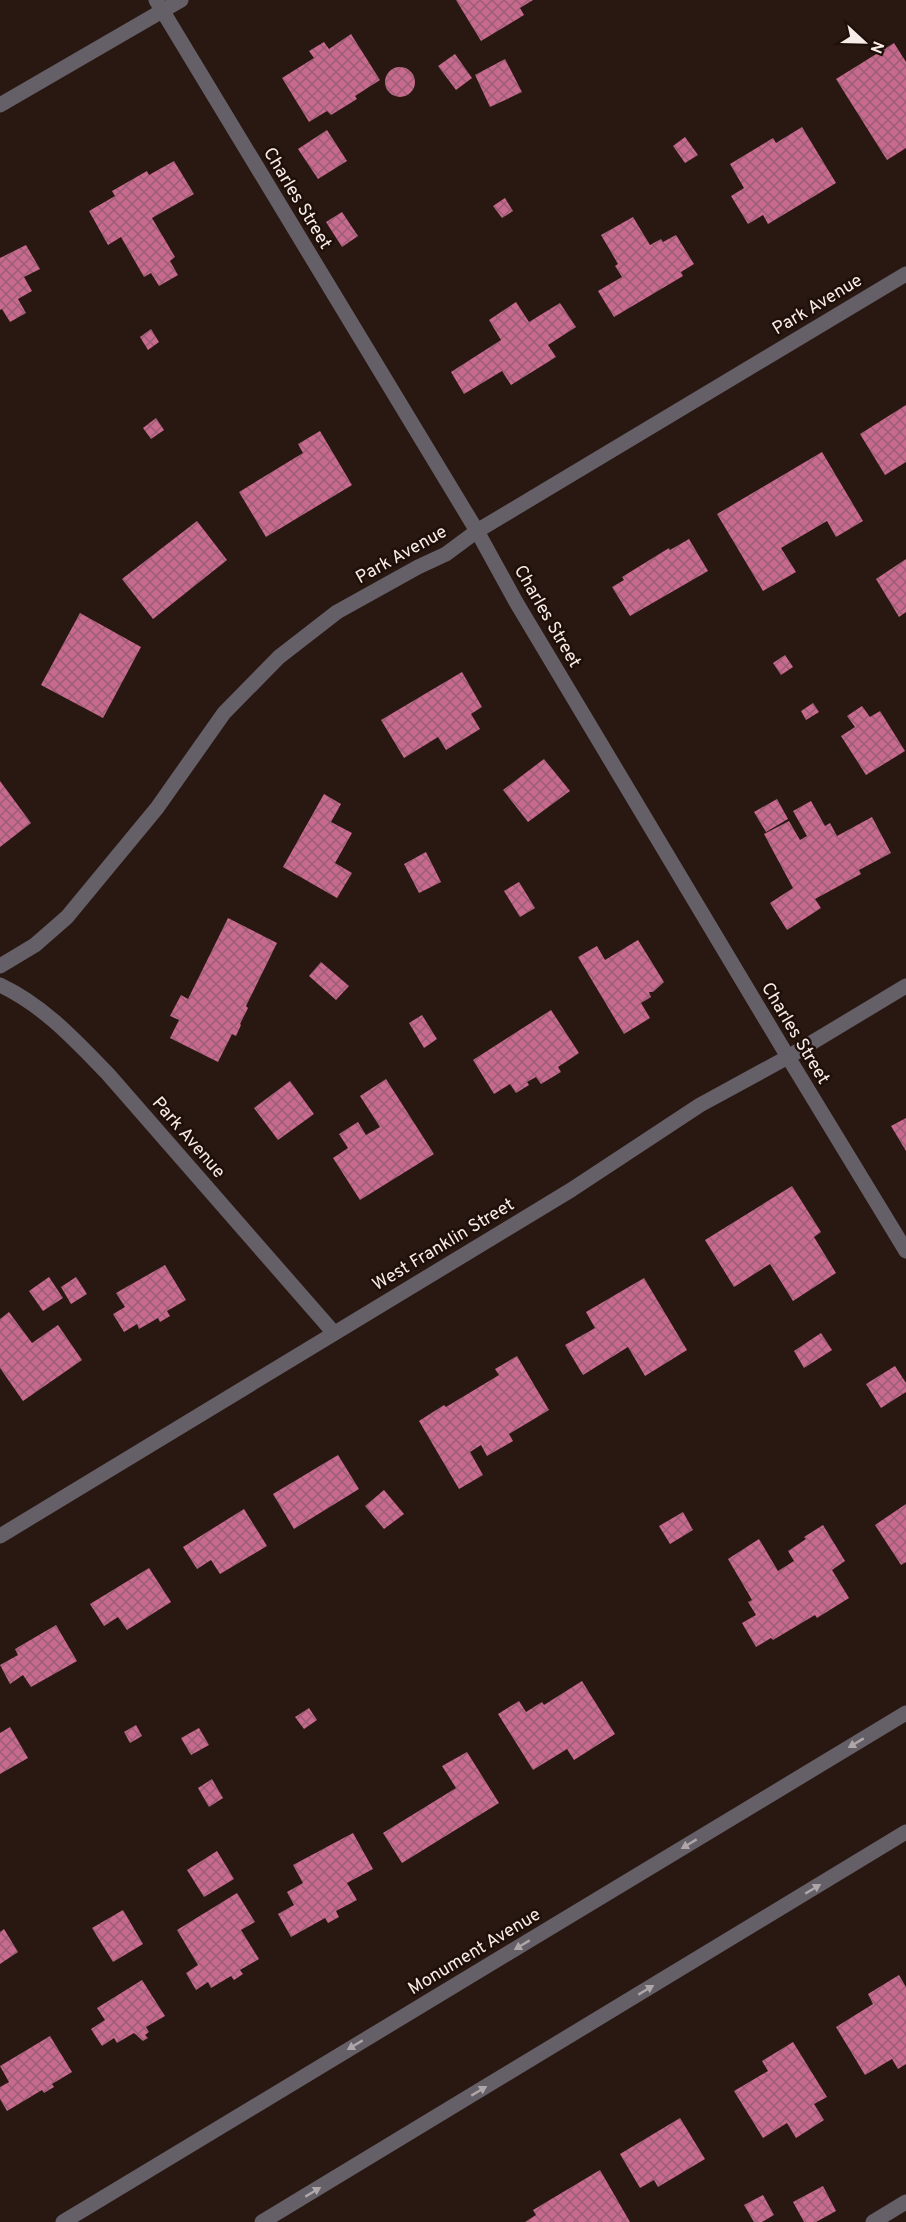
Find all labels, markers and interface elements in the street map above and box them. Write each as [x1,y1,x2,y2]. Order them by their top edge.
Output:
north arrow [834,12,894,72]
text: N [865,38,887,56]
street label: Charles Street [257,144,336,254]
street label: Park Avenue [769,269,867,341]
street label: Park Avenue [352,521,451,590]
street label: Charles Street [508,561,585,672]
street label: Charles Street [755,979,834,1089]
street label: Park Avenue [146,1092,230,1184]
street label: West Franklin Street [369,1194,519,1297]
one-way arrow [847,1738,864,1748]
one-way arrow [681,1838,697,1849]
one-way arrow [805,1883,821,1894]
street label: Monument Avenue [404,1904,545,2001]
one-way arrow [514,1939,530,1950]
one-way arrow [638,1984,654,1995]
one-way arrow [347,2040,363,2051]
one-way arrow [471,2085,487,2096]
one-way arrow [305,2186,321,2197]

